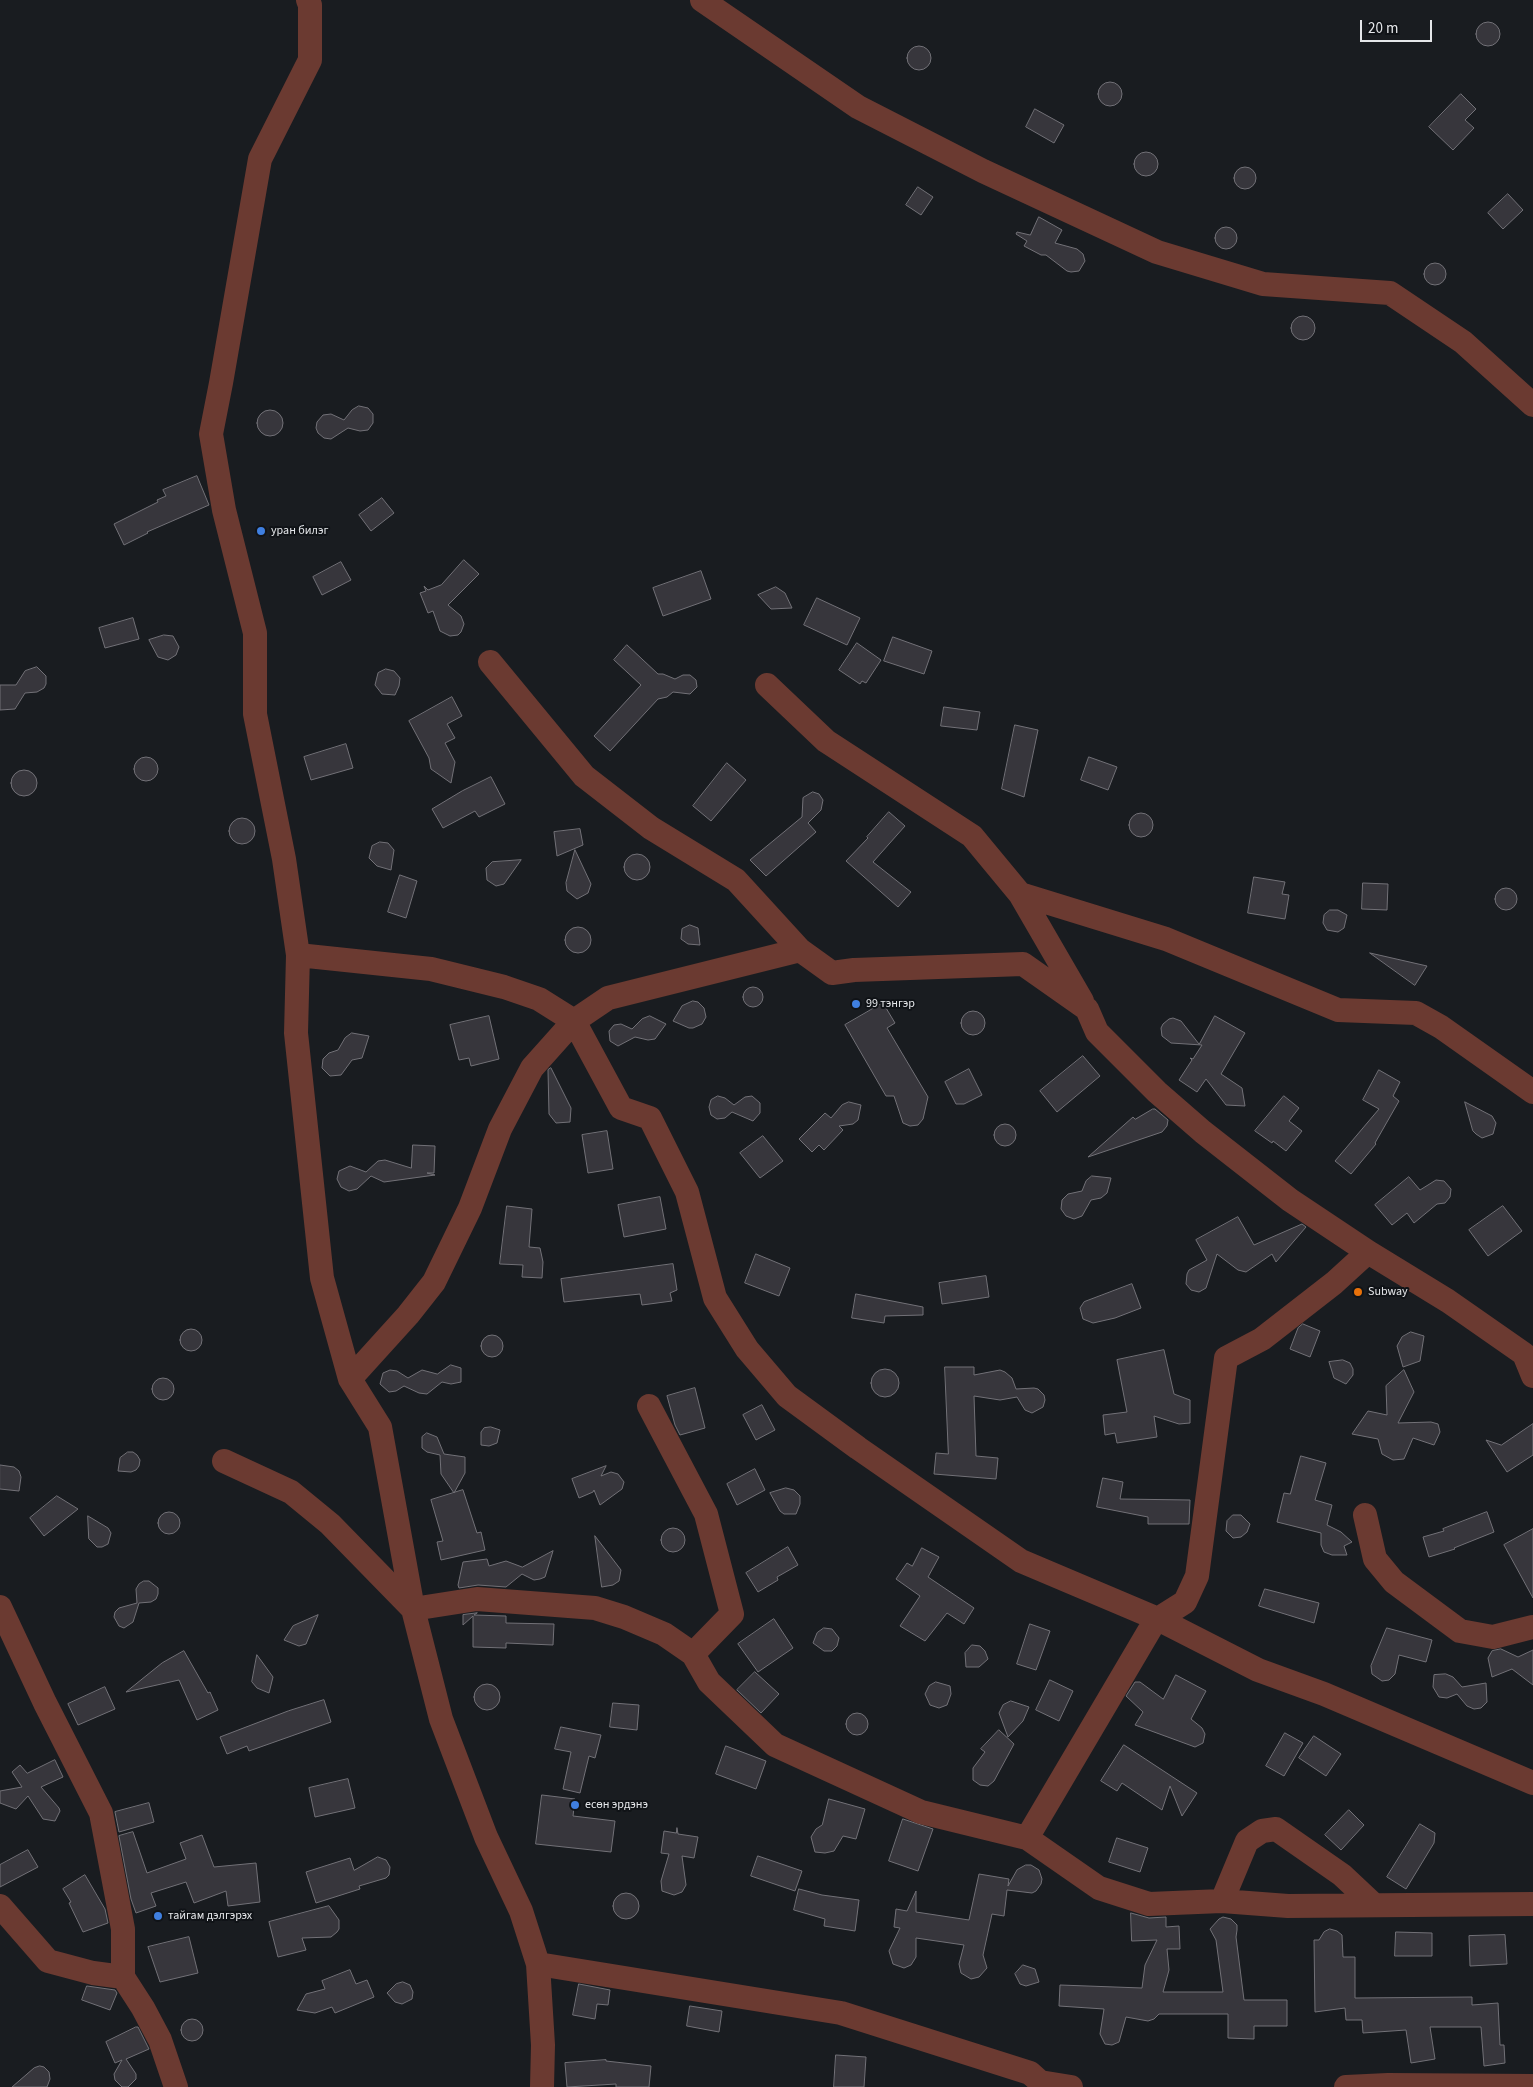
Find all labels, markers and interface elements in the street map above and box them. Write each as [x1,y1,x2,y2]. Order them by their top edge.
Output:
scale bar [1363,10,1436,42]
text: 20 m [1368,18,1398,39]
place label: уран билэг [271,524,328,538]
marker: уран билэг [255,525,267,537]
place label: 99 тэнгэр [866,997,915,1011]
marker: 99 тэнгэр [850,998,862,1010]
place label: Subway [1368,1285,1408,1299]
marker: Subway [1352,1286,1364,1298]
place label: есөн эрдэнэ [585,1798,648,1812]
marker: есөн эрдэнэ [569,1799,581,1811]
place label: тайгам дэлгэрэх [168,1909,252,1923]
marker: тайгам дэлгэрэх [152,1910,164,1922]

